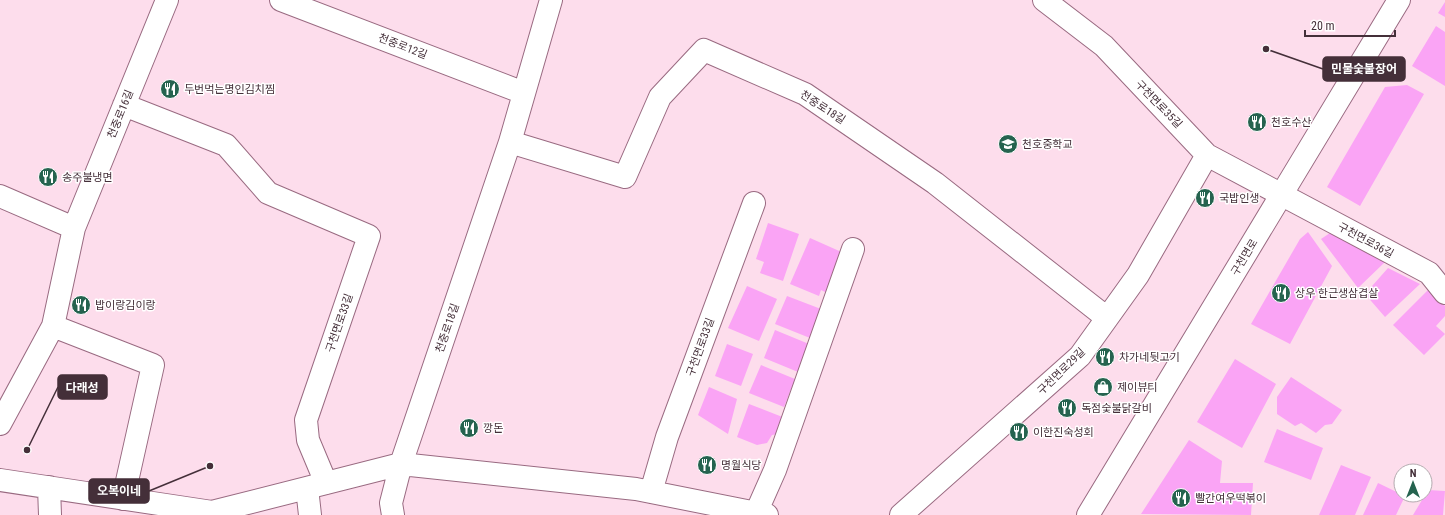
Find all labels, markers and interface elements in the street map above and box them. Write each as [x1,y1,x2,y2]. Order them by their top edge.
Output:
scale bar [1305,12,1395,38]
text: 20 m [1311,19,1335,33]
street label: 천중로12길 [377,31,429,62]
callout: 민물숯불장어 [1323,57,1405,81]
text: 민물숯불장어 [1331,62,1397,76]
restaurant icon: 두번먹는명인김치찜 [159,78,181,100]
street label: 구천면로35길 [1133,78,1185,131]
place label: 두번먹는명인김치찜 [184,83,275,96]
street label: 천중로16길 [105,88,136,140]
street label: 천중로18길 [798,88,848,127]
restaurant icon: 천호수산 [1246,111,1268,133]
place label: 천호수산 [1271,116,1311,129]
school or university icon: 천호중학교 [997,133,1019,155]
place label: 천호중학교 [1022,138,1073,151]
restaurant icon: 송주불냉면 [37,166,59,188]
place label: 송주불냉면 [62,171,113,184]
restaurant icon: 국밥인생 [1194,187,1216,209]
place label: 국밥인생 [1219,192,1259,205]
street label: 구천면로36길 [1336,220,1396,261]
street label: 구천면로 [1228,237,1260,278]
restaurant icon: 상우 한근생삼겹살 [1270,282,1292,304]
place label: 상우 한근생삼겹살 [1295,287,1378,300]
street label: 구천면로33길 [323,292,356,354]
restaurant icon: 밥이랑김이랑 [70,294,92,316]
place label: 밥이랑김이랑 [95,299,156,312]
street label: 천중로18길 [433,302,462,355]
street label: 구천면로33길 [684,316,717,378]
street label: 구천면로29길 [1035,345,1088,397]
restaurant icon: 차가네뒷고기 [1094,346,1116,368]
place label: 차가네뒷고기 [1119,351,1180,364]
callout: 다래성 [58,375,107,399]
shop icon: 제이뷰티 [1092,376,1114,398]
text: 다래성 [65,381,99,395]
place label: 제이뷰티 [1117,381,1157,394]
restaurant icon: 독점숯불닭갈비 [1056,397,1078,419]
place label: 독점숯불닭갈비 [1081,402,1152,415]
restaurant icon: 깡돈 [458,417,480,439]
restaurant icon: 이한진숙성회 [1008,421,1030,443]
place label: 깡돈 [483,422,503,435]
place label: 이한진숙성회 [1033,426,1094,439]
restaurant icon: 명월식당 [696,454,718,476]
place label: 명월식당 [721,459,761,472]
north arrow [1393,463,1433,503]
text: N [1410,467,1417,480]
callout: 오복이네 [89,479,149,503]
text: 오복이네 [97,484,141,498]
restaurant icon: 빨간여우떡볶이 [1170,487,1192,509]
place label: 빨간여우떡볶이 [1195,492,1266,505]

